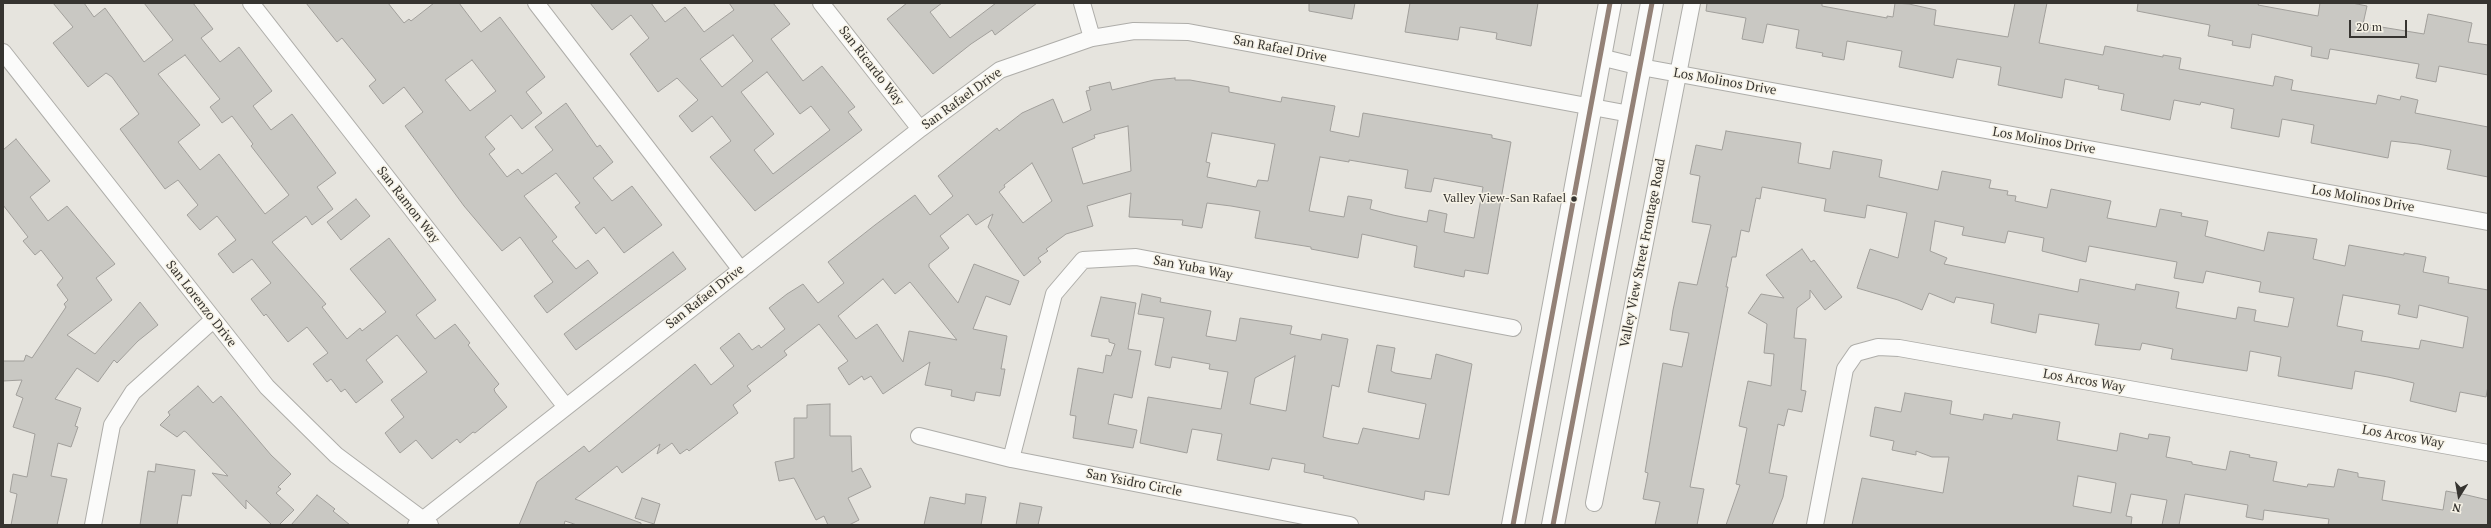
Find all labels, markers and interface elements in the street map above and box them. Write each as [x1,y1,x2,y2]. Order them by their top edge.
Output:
scale bar [2351,12,2409,38]
text: 20 m [2356,19,2382,34]
street label: San Ricardo Way [835,23,907,109]
street label: San Rafael Drive [1232,32,1328,66]
street label: San Rafael Drive [919,65,1005,133]
street label: Los Molinos Drive [1672,65,1778,99]
street label: Los Molinos Drive [1991,124,2097,158]
street label: Valley View Street Frontage Road [1617,157,1669,349]
street label: San Ramon Way [373,164,443,246]
street label: Los Molinos Drive [2310,182,2416,216]
place label: Valley View-San Rafael [1443,192,1566,206]
marker: Valley View-San Rafael [1569,194,1579,204]
street label: San Yuba Way [1152,253,1234,283]
street label: San Lorenzo Drive [162,258,240,350]
street label: San Rafael Drive [663,262,747,332]
street label: Los Arcos Way [2042,366,2126,396]
street label: Los Arcos Way [2361,422,2445,452]
street label: San Ysidro Circle [1085,466,1183,500]
north arrow [2439,476,2479,516]
text: N [2451,500,2462,515]

